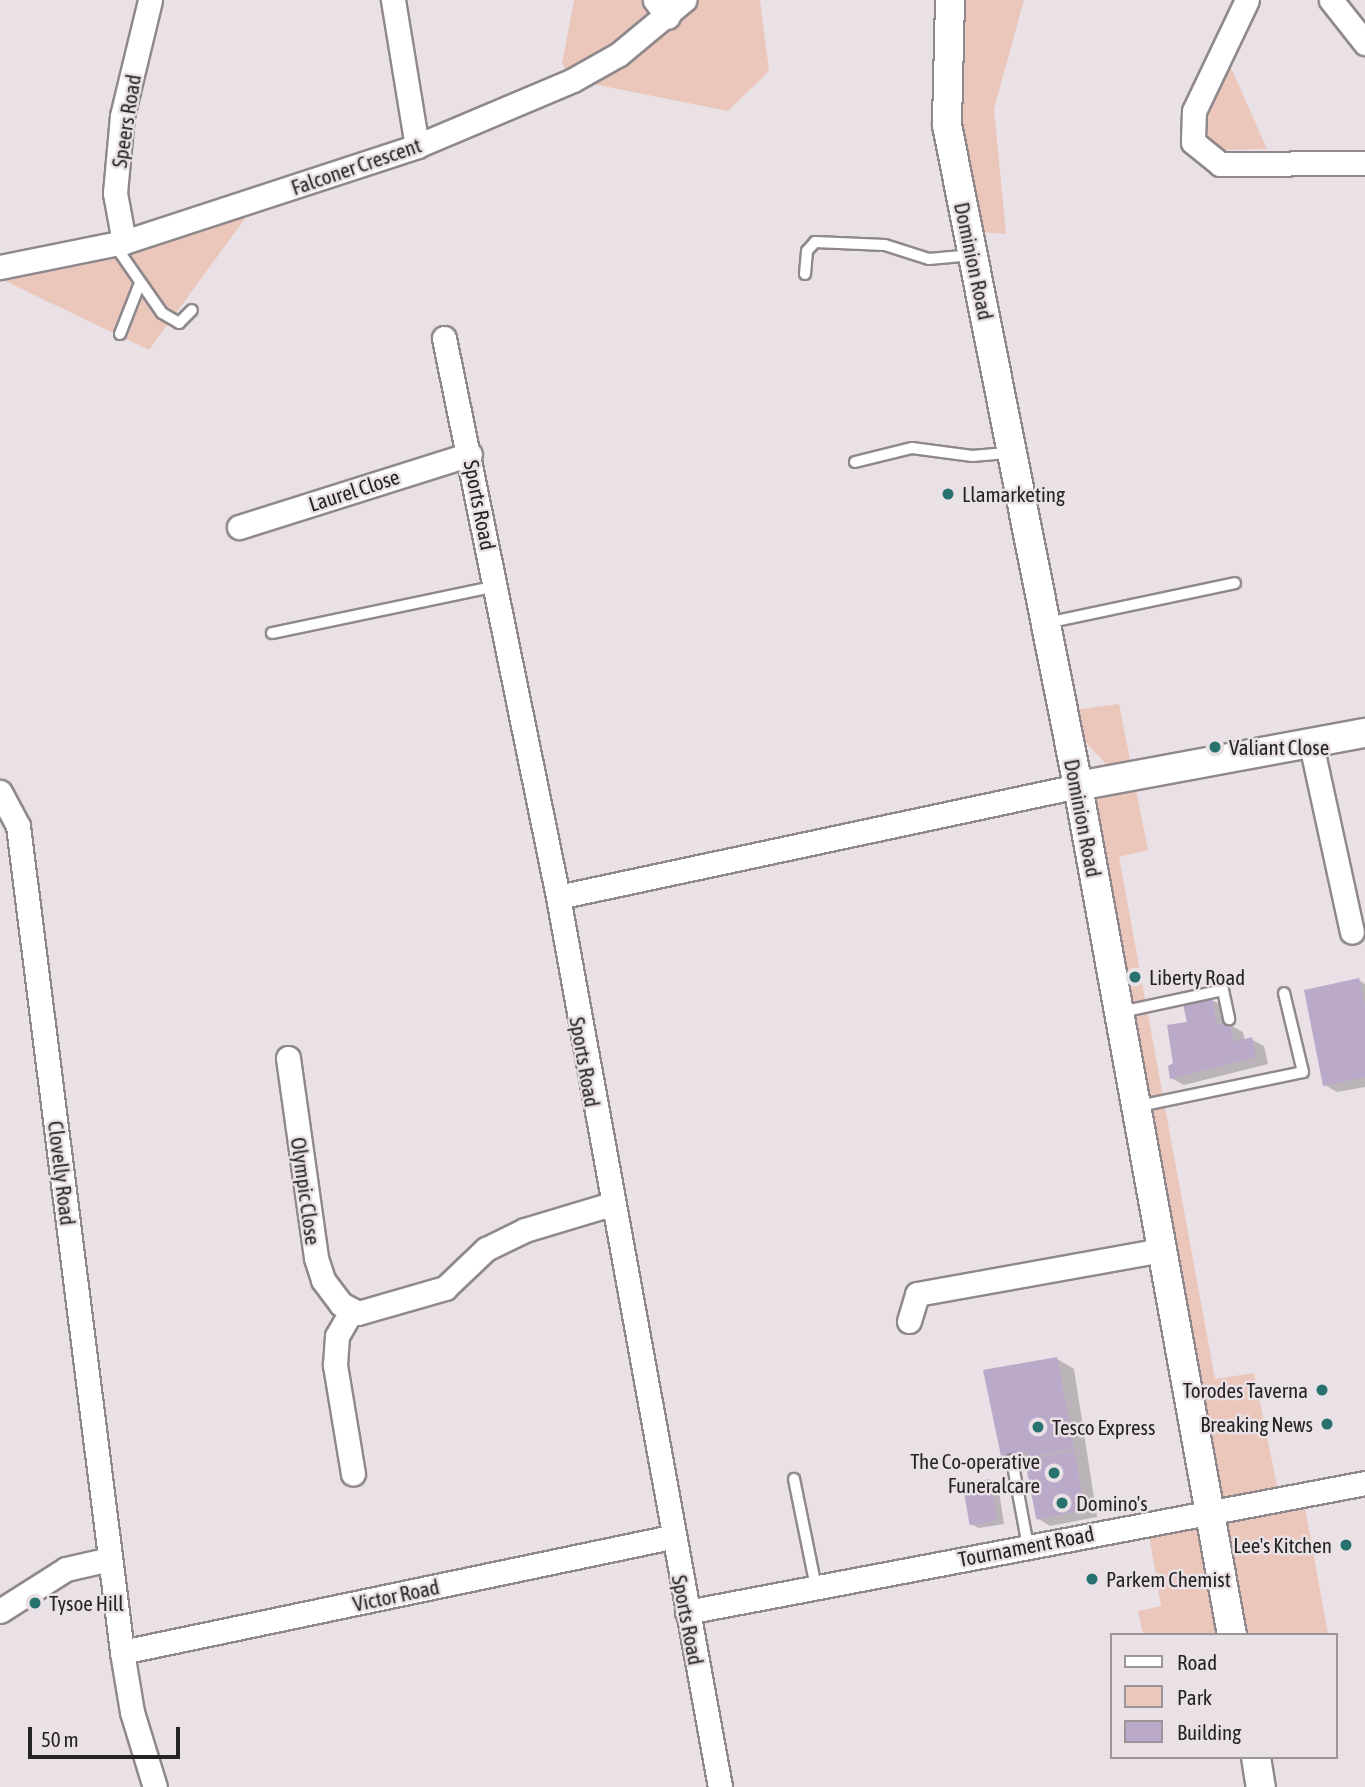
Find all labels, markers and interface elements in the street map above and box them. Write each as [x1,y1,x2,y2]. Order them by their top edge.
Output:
street label: Speers Road [106,72,146,170]
street label: Falconer Crescent [288,132,424,200]
street label: Dominion Road [949,200,999,322]
street label: Sports Road [459,458,501,552]
street label: Laurel Close [305,464,403,516]
place label: Llamarketing [962,481,1065,507]
marker: Llamarketing [940,486,956,502]
place label: Valiant Close [1229,734,1329,760]
marker: Valiant Close [1207,739,1223,755]
street label: Dominion Road [1059,757,1107,879]
place label: Liberty Road [1149,964,1245,990]
marker: Liberty Road [1127,969,1143,985]
street label: Sports Road [565,1015,605,1109]
street label: Clovelly Road [43,1119,81,1227]
street label: Olympic Close [286,1136,326,1246]
place label: Torodes Taverna [1183,1377,1308,1403]
marker: Torodes Taverna [1314,1382,1330,1398]
place label: Breaking News [1200,1411,1313,1437]
place label: Tesco Express [1052,1414,1155,1440]
marker: Breaking News [1319,1416,1335,1432]
marker: Tesco Express [1030,1419,1046,1435]
place label: The Co-operative Funeralcare [910,1448,1040,1498]
marker: The Co-operative Funeralcare [1046,1465,1062,1481]
place label: Domino's [1076,1490,1148,1516]
marker: Domino's [1054,1495,1070,1511]
street label: Tournament Road [956,1520,1096,1572]
place label: Lee's Kitchen [1233,1532,1332,1558]
marker: Lee's Kitchen [1338,1537,1354,1553]
place label: Parkem Chemist [1106,1566,1231,1592]
marker: Parkem Chemist [1084,1571,1100,1587]
street label: Sports Road [667,1573,709,1667]
street label: Victor Road [350,1574,442,1616]
place label: Tysoe Hill [49,1590,124,1616]
marker: Tysoe Hill [27,1595,43,1611]
legend [1110,1633,1337,1759]
text: Road [1177,1650,1217,1674]
text: Park [1177,1685,1212,1709]
scale bar [32,1714,184,1758]
text: Building [1177,1720,1241,1744]
text: 50 m [41,1727,79,1751]

